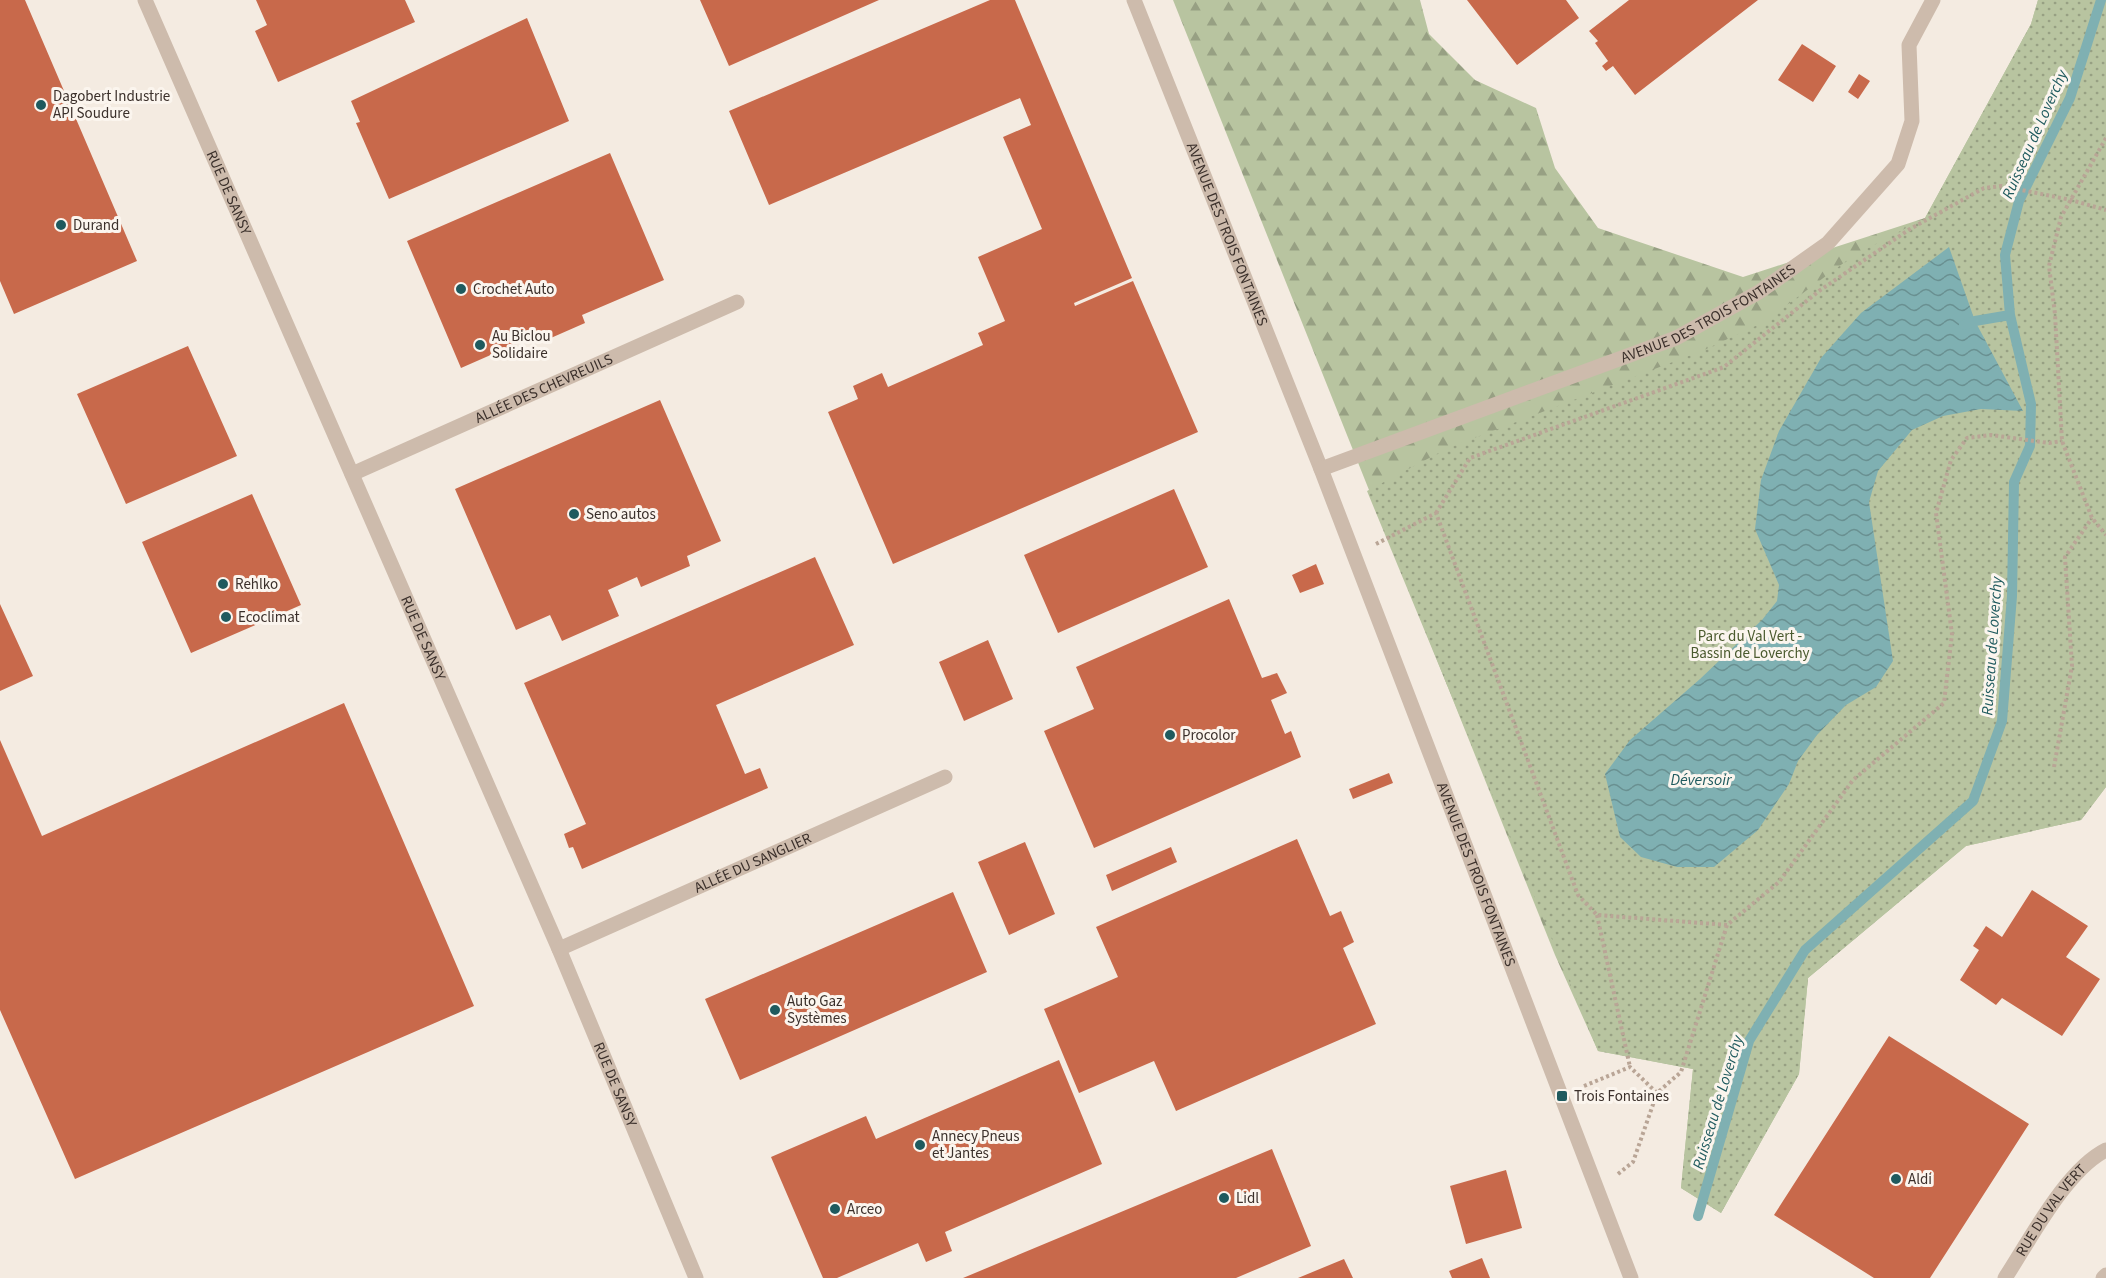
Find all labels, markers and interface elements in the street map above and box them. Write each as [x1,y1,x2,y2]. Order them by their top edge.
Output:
water label: Ruisseau de Loverchy [1997,66,2074,202]
place label: Dagobert Industrie API Soudure [53,86,170,124]
marker: Dagobert Industrie API Soudure [34,98,48,112]
street label: AVENUE DES TROIS FONTAINES [1181,139,1273,329]
street label: RUE DE SANSY [201,147,257,239]
place label: Durand [73,215,119,236]
marker: Durand [54,218,68,232]
street label: AVENUE DES TROIS FONTAINES [1618,259,1800,369]
place label: Crochet Auto [473,279,554,300]
marker: Crochet Auto [454,282,468,296]
place label: Au Biclou Solidaire [492,326,551,364]
marker: Au Biclou Solidaire [473,338,487,352]
street label: ALLÉE DES CHEVREUILS [472,349,616,429]
place label: Seno autos [586,504,656,525]
marker: Seno autos [567,507,581,521]
place label: Rehlko [235,574,278,595]
water label: Ruisseau de Loverchy [1976,575,2008,716]
marker: Rehlko [216,577,230,591]
street label: RUE DE SANSY [395,593,451,684]
place label: Ecoclimat [238,607,300,628]
marker: Ecoclimat [219,610,233,624]
park label: Parc du Val Vert - Bassin de Loverchy [1690,626,1810,664]
place label: Procolor [1182,725,1236,746]
marker: Procolor [1163,728,1177,742]
water label: Déversoir [1670,769,1733,791]
street label: AVENUE DES TROIS FONTAINES [1431,779,1521,970]
street label: ALLÉE DU SANGLIER [691,828,815,898]
place label: Auto Gaz Systèmes [787,991,846,1029]
marker: Auto Gaz Systèmes [768,1003,782,1017]
water label: Ruisseau de Loverchy [1687,1032,1749,1172]
street label: RUE DE SANSY [588,1039,642,1131]
place label: Trois Fontaines [1574,1086,1669,1107]
marker: Trois Fontaines [1555,1089,1569,1103]
place label: Annecy Pneus et Jantes [932,1126,1020,1164]
marker: Annecy Pneus et Jantes [913,1138,927,1152]
street label: RUE DU VAL VERT [2011,1159,2091,1261]
place label: Aldi [1908,1169,1932,1190]
marker: Aldi [1889,1172,1903,1186]
place label: Lidl [1236,1188,1259,1209]
marker: Lidl [1217,1191,1231,1205]
place label: Arceo [847,1199,882,1220]
marker: Arceo [828,1202,842,1216]

